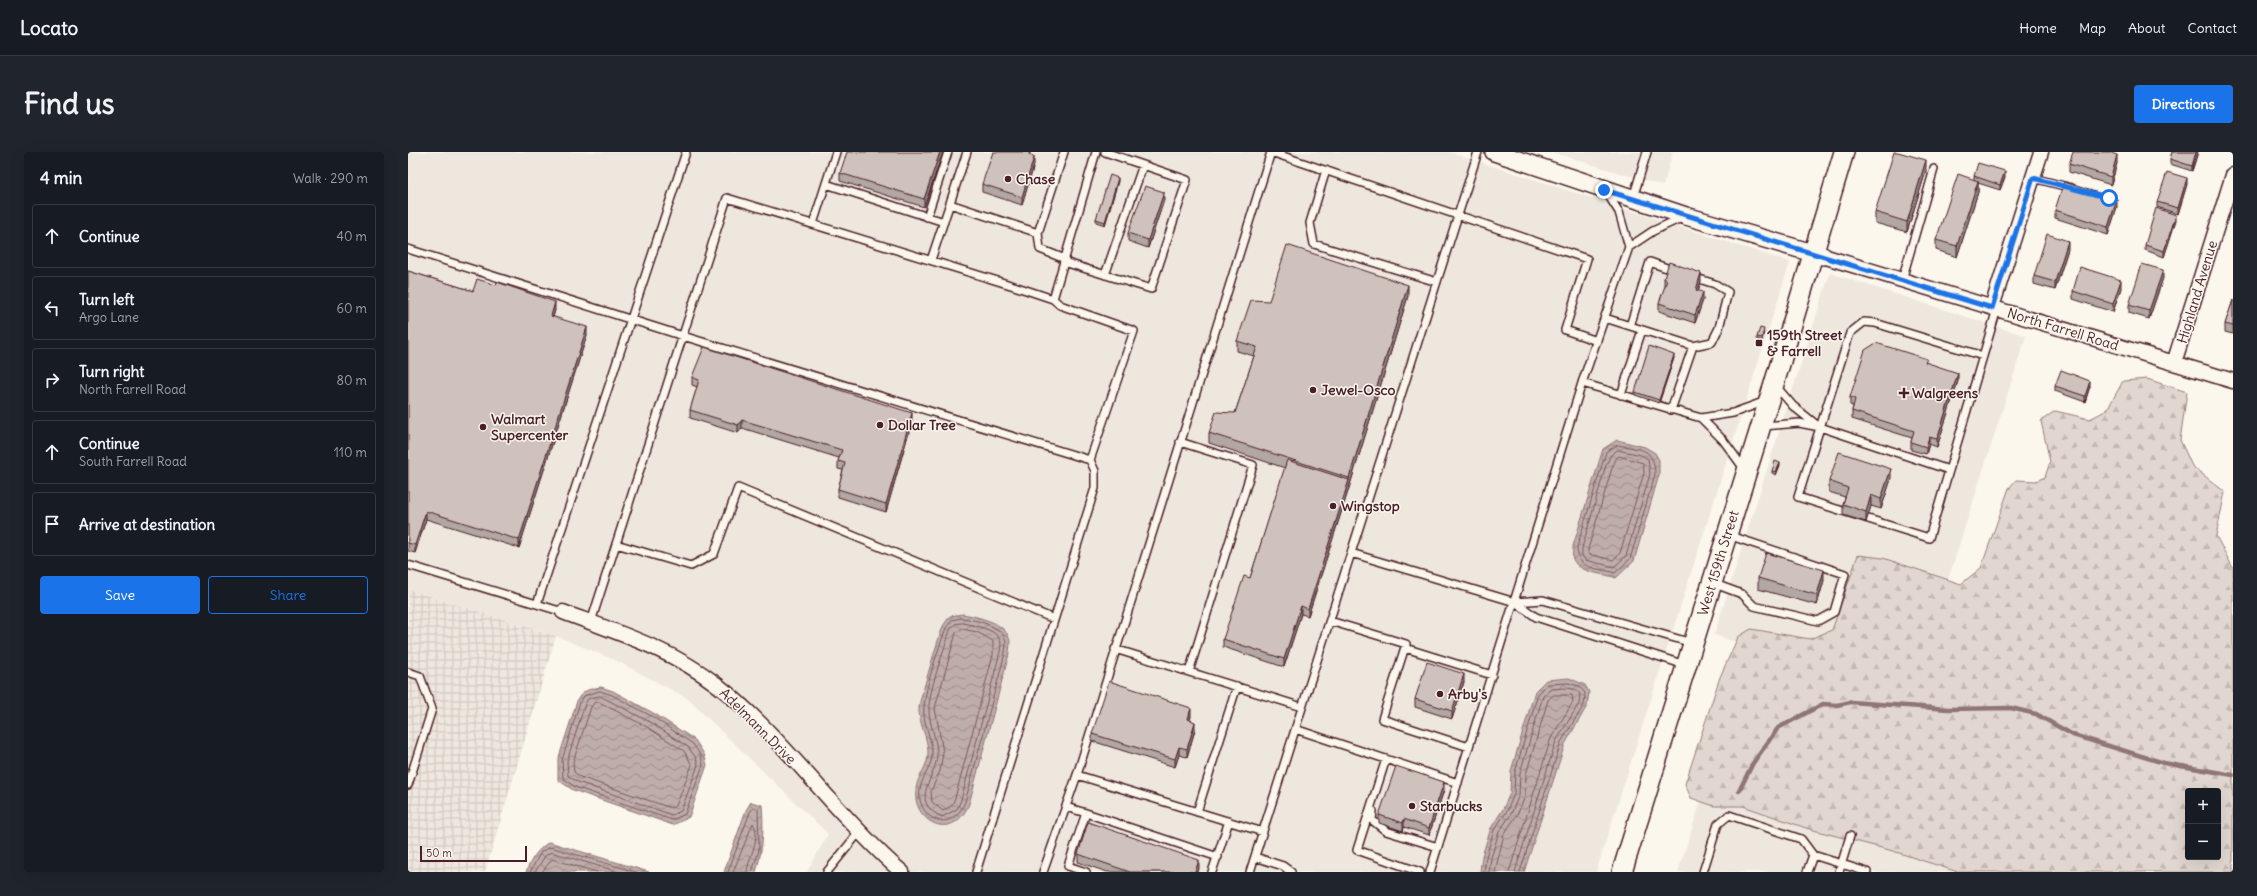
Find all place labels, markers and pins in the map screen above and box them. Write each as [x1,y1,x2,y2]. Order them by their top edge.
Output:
place label: Chase [1016,170,1056,188]
marker: Chase [1003,174,1013,184]
place label: 159th Street & Farrell [1767,326,1842,360]
marker: 159th Street & Farrell [1754,338,1764,348]
place label: Jewel-Osco [1321,381,1396,399]
place label: Walgreens [1912,384,1979,402]
marker: Jewel-Osco [1308,385,1318,395]
marker: Walgreens [1899,388,1909,398]
place label: Walmart Supercenter [491,410,569,444]
place label: Dollar Tree [888,416,956,434]
marker: Dollar Tree [875,420,885,430]
marker: Walmart Supercenter [478,422,488,432]
place label: Wingstop [1341,497,1400,515]
marker: Wingstop [1328,501,1338,511]
place label: Arby's [1448,685,1488,703]
marker: Arby's [1435,689,1445,699]
place label: Starbucks [1420,797,1483,815]
marker: Starbucks [1407,801,1417,811]

